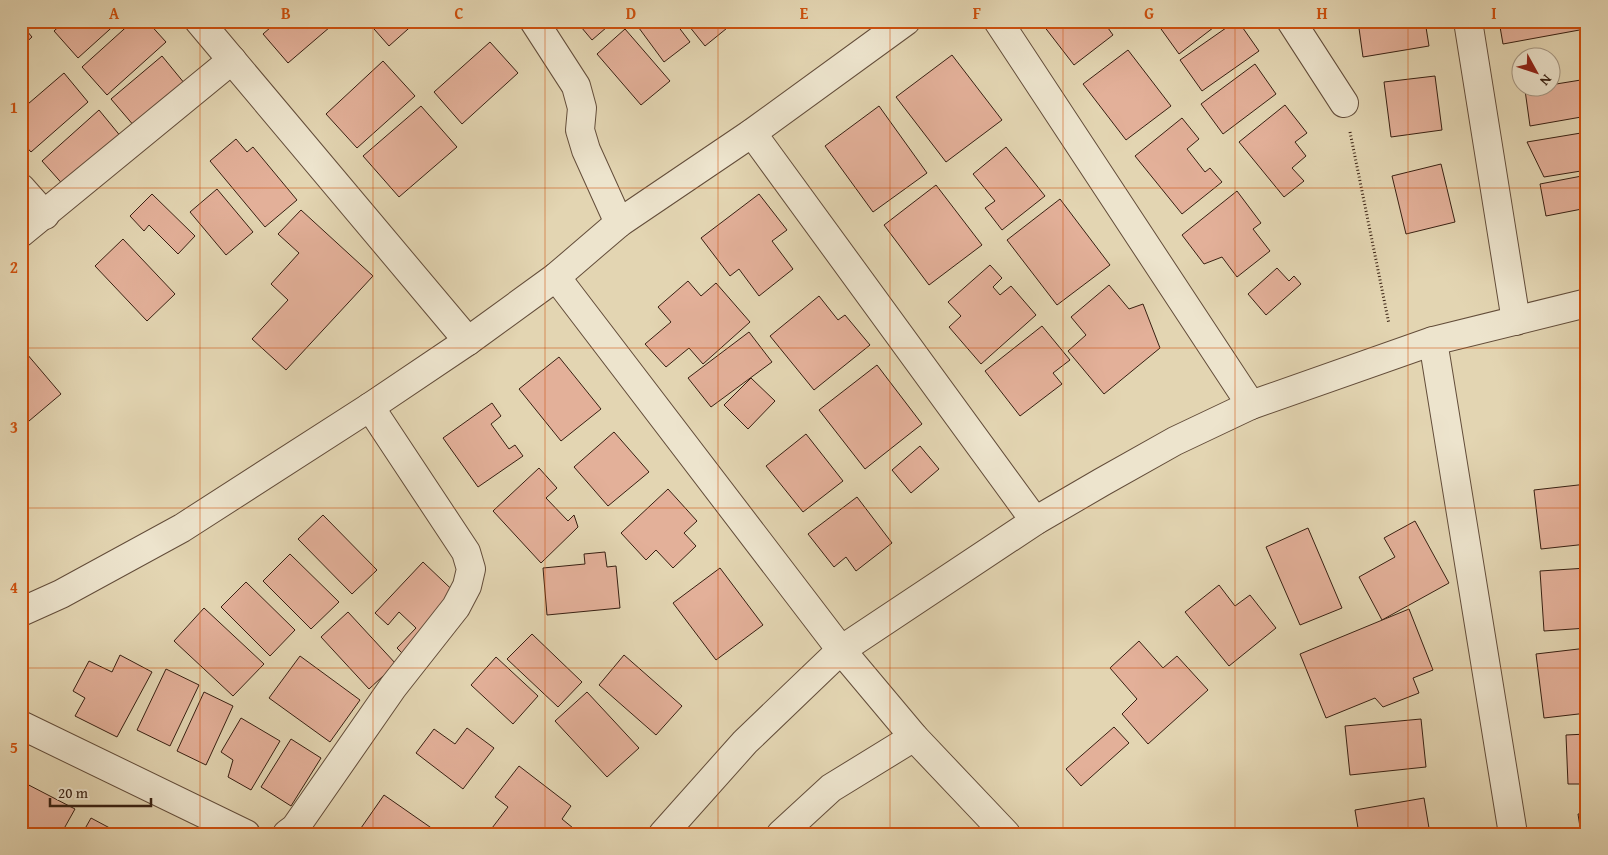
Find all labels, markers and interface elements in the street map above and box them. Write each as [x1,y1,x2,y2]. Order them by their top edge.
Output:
text: A [109,1,120,25]
text: B [281,1,291,25]
text: C [454,1,464,25]
text: D [626,1,636,25]
text: E [800,1,809,25]
text: F [973,1,981,25]
text: G [1144,1,1154,25]
text: H [1316,1,1328,25]
text: I [1491,1,1497,25]
north arrow [1510,48,1560,98]
text: N [1535,70,1557,91]
text: 1 [10,95,18,119]
text: 2 [10,255,18,279]
text: 3 [10,415,18,439]
text: 4 [10,575,18,599]
text: 5 [10,735,18,759]
scale bar [50,775,151,807]
text: 20 m [58,782,89,803]

